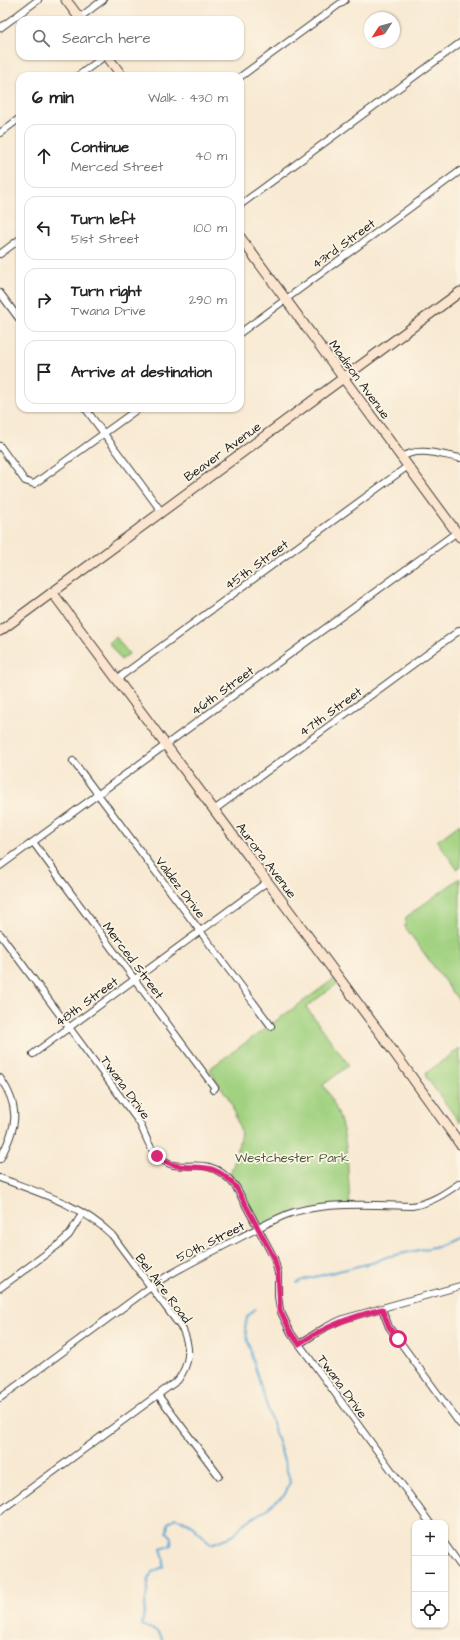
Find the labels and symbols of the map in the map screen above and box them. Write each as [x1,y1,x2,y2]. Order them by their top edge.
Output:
north arrow [364,12,400,48]
street label: 43rd Street [308,214,380,273]
street label: Madison Avenue [324,336,394,423]
street label: Beaver Avenue [180,418,265,486]
street label: 45th Street [221,535,293,594]
street label: 46th Street [187,661,258,720]
street label: 47th Street [295,682,366,741]
street label: Aurora Avenue [232,819,301,902]
street label: Valdez Drive [151,853,210,922]
street label: Merced Street [98,918,169,1003]
street label: 48th Street [51,972,123,1031]
street label: Twana Drive [96,1052,154,1123]
route end [148,1147,166,1165]
park label: Westchester Park [235,1149,349,1167]
street label: 50th Street [173,1217,248,1267]
street label: Bel Aire Road [131,1250,196,1327]
route start [389,1330,407,1348]
street label: Twana Drive [313,1351,371,1422]

